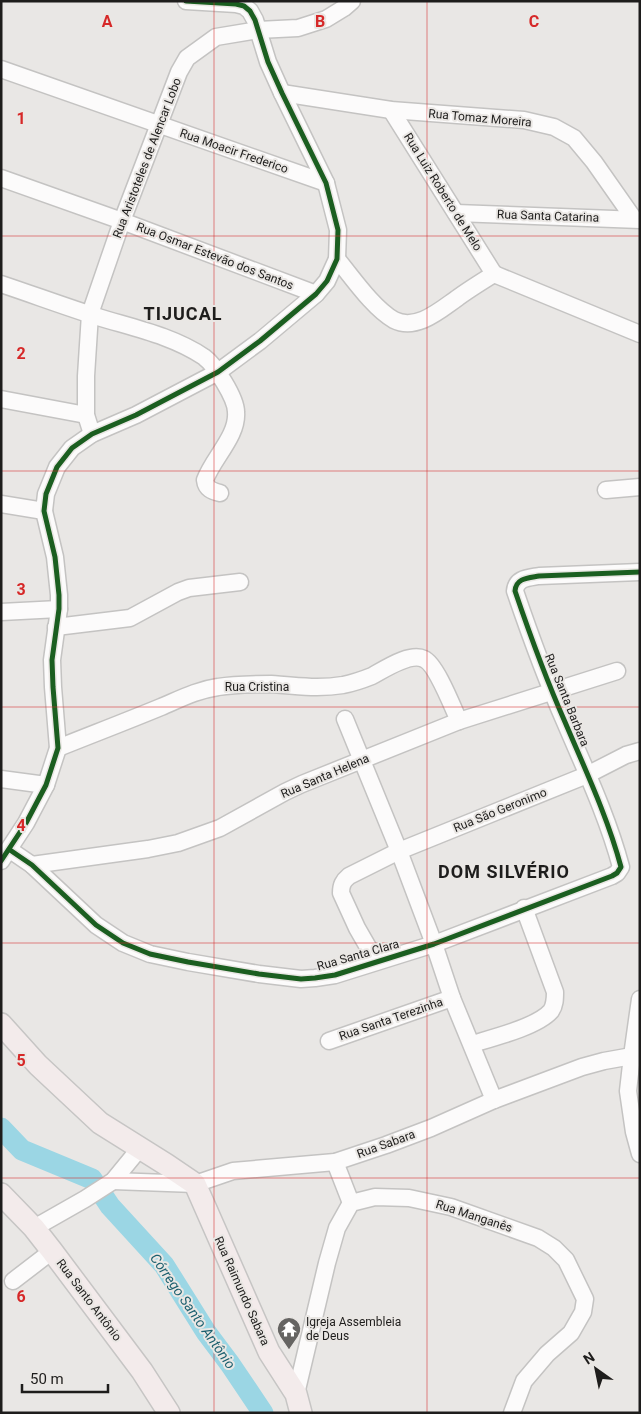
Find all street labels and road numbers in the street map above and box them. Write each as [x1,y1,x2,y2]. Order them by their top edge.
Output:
street label: Rua Aristoteles de Alencar Lobo [110,76,184,240]
street label: Rua Tomaz Moreira [428,107,532,129]
street label: Rua Moacir Frederico [178,126,290,176]
street label: Rua Luiz Roberto de Melo [401,131,485,254]
street label: Rua Santa Catarina [497,207,599,225]
street label: Rua Osmar Estevão dos Santos [134,219,296,293]
street label: Rua Santa Barbara [542,652,592,748]
street label: Rua Cristina [225,680,289,694]
street label: Rua Santa Helena [279,751,371,801]
street label: Rua São Geronimo [451,785,549,835]
street label: Rua Santa Clara [315,937,401,973]
street label: Rua Santa Terezinha [337,995,445,1043]
street label: Rua Sabara [355,1127,417,1161]
street label: Rua Manganês [434,1197,514,1235]
street label: Rua Raimundo Sabara [212,1234,272,1348]
street label: Rua Santo Antônio [54,1256,124,1344]

